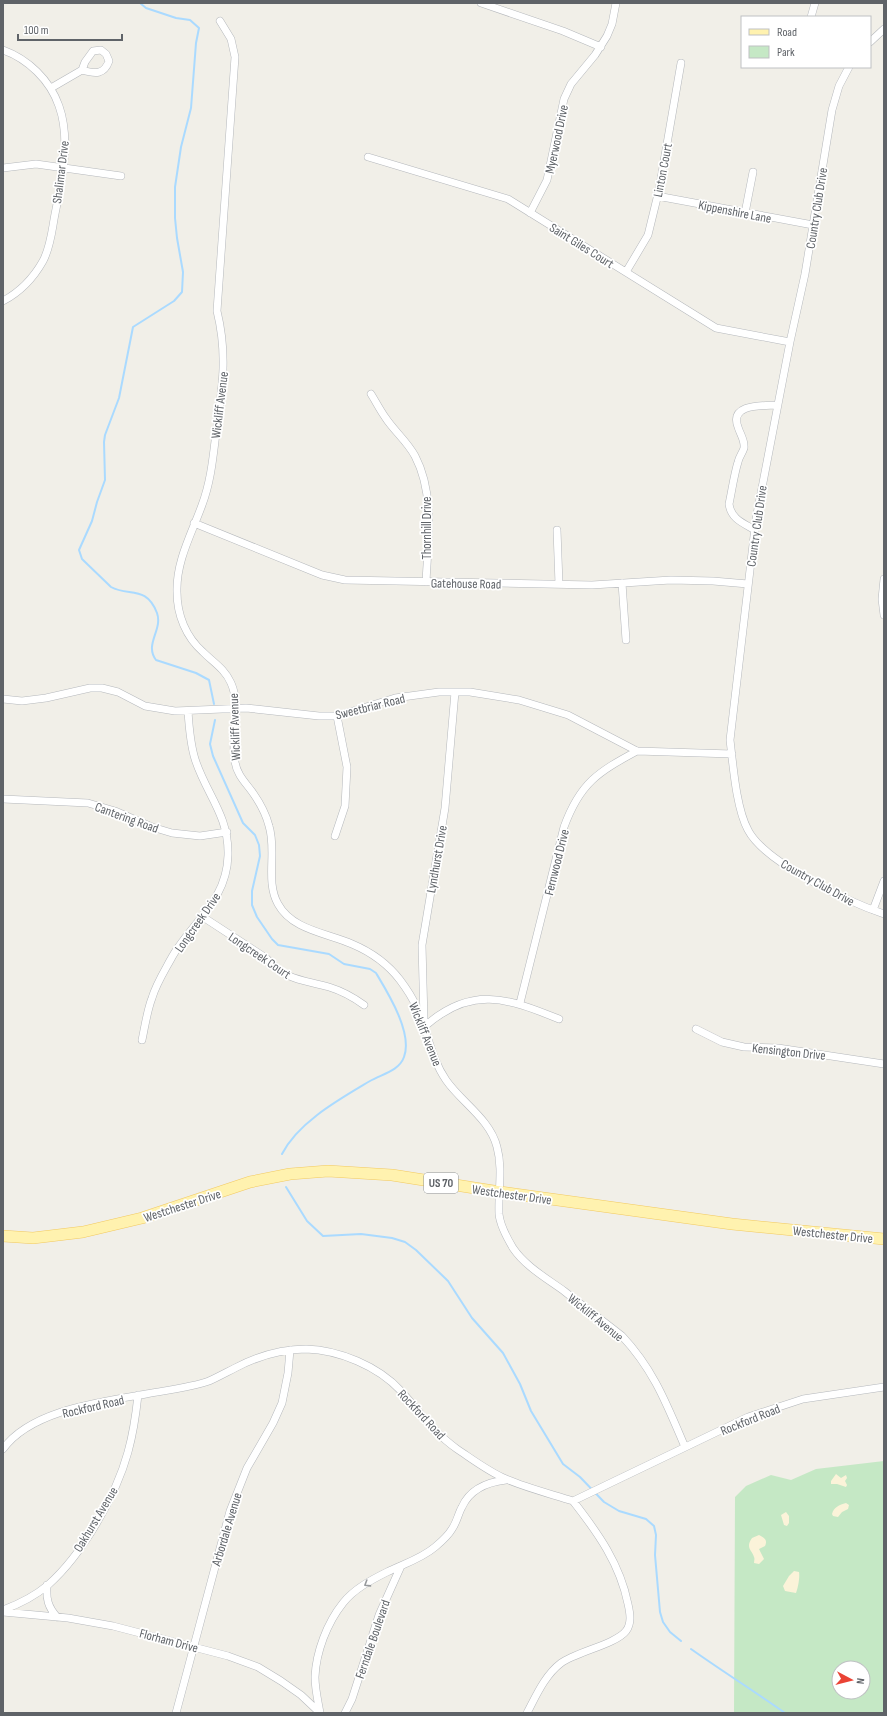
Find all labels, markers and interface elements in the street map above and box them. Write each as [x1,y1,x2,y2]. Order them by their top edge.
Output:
scale bar [18,16,122,42]
legend [741,16,871,68]
text: 100 m [24,23,49,38]
text: Road [777,25,797,40]
text: Park [777,45,795,60]
street label: Myerwood Drive [542,103,572,175]
street label: Shalimar Drive [49,140,73,204]
street label: Linton Court [650,142,676,199]
street label: Country Club Drive [803,166,831,250]
street label: Kippenshire Lane [697,197,773,227]
street label: Saint Giles Court [546,220,617,272]
street label: Wickliff Avenue [208,371,232,440]
street label: Country Club Drive [743,484,771,568]
street label: Thornhill Drive [419,497,435,560]
street label: Gatehouse Road [431,575,501,593]
street label: Sweetbriar Road [334,691,407,723]
street label: Wickliff Avenue [226,693,244,761]
street label: Cantering Road [93,799,161,837]
street label: Lyndhurst Drive [423,824,451,894]
street label: Fernwood Drive [541,828,573,897]
street label: Country Club Drive [778,856,857,910]
street label: Longcreek Drive [171,889,224,956]
street label: Longcreek Court [225,929,294,983]
street label: Wickliff Avenue [405,1000,445,1069]
street label: Kensington Drive [751,1040,826,1064]
road number: US 70 [424,1173,458,1193]
street label: Westchester Drive [471,1181,553,1208]
street label: Westchester Drive [142,1186,223,1226]
street label: Westchester Drive [792,1223,874,1247]
street label: Wickliff Avenue [564,1290,627,1345]
street label: Rockford Road [394,1386,449,1443]
street label: Rockford Road [61,1392,126,1422]
street label: Rockford Road [718,1401,783,1439]
street label: Oakhurst Avenue [70,1484,122,1555]
street label: Arbordale Avenue [208,1491,246,1569]
one-way arrow [364,1579,371,1586]
street label: Ferndale Boulevard [352,1598,394,1681]
street label: Florham Drive [138,1625,200,1656]
north arrow [831,1660,871,1700]
text: N [854,1677,867,1685]

